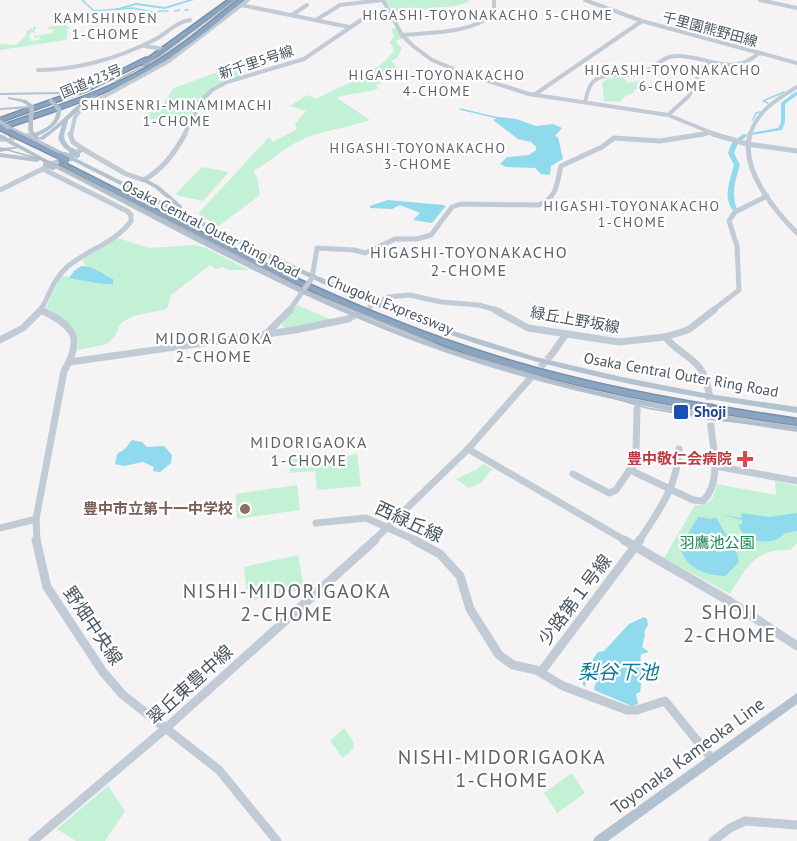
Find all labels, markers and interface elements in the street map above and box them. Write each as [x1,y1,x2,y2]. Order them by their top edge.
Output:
district label: HIGASHI-TOYONAKACHO 5-CHOME [363,6,613,24]
street label: 千里園熊野田線 [660,8,760,50]
district label: KAMISHINDEN 1-CHOME [54,9,158,43]
street label: 新千里5号線 [216,41,296,83]
street label: 国道423号 [58,60,124,102]
district label: HIGASHI-TOYONAKACHO 6-CHOME [585,61,761,95]
district label: HIGASHI-TOYONAKACHO 4-CHOME [349,66,525,100]
district label: SHINSENRI-MINAMIMACHI 1-CHOME [81,96,273,130]
district label: HIGASHI-TOYONAKACHO 3-CHOME [330,139,506,173]
street label: Osaka Central Outer Ring Road [119,175,304,282]
district label: HIGASHI-TOYONAKACHO 1-CHOME [544,197,720,231]
district label: HIGASHI-TOYONAKACHO 2-CHOME [370,242,568,280]
street label: Chugoku Expressway [324,270,456,339]
street label: 緑丘上野坂線 [529,302,621,337]
district label: MIDORIGAOKA 2-CHOME [155,328,273,366]
street label: Osaka Central Outer Ring Road [582,348,780,401]
place label: Shoji [694,402,726,421]
marker: Shoji [672,403,690,421]
district label: MIDORIGAOKA 1-CHOME [250,432,368,470]
place label: 豊中敬仁会病院 [627,449,732,468]
marker: 豊中敬仁会病院 [736,450,754,468]
street label: 西緑丘線 [372,496,447,547]
place label: 豊中市立第十一中学校 [83,499,233,518]
marker: 豊中市立第十一中学校 [238,502,252,516]
park label: 羽鷹池公園 [679,533,755,552]
street label: 少路第１号線 [533,550,616,650]
district label: NISHI-MIDORIGAOKA 2-CHOME [183,578,391,627]
street label: 野畑中央線 [59,582,128,669]
district label: SHOJI 2-CHOME [683,599,777,648]
street label: 翠丘東豊中線 [142,640,237,729]
water label: 梨谷下池 [578,659,660,685]
street label: Toyonaka Kameoka Line [606,692,769,819]
district label: NISHI-MIDORIGAOKA 1-CHOME [398,744,606,793]

